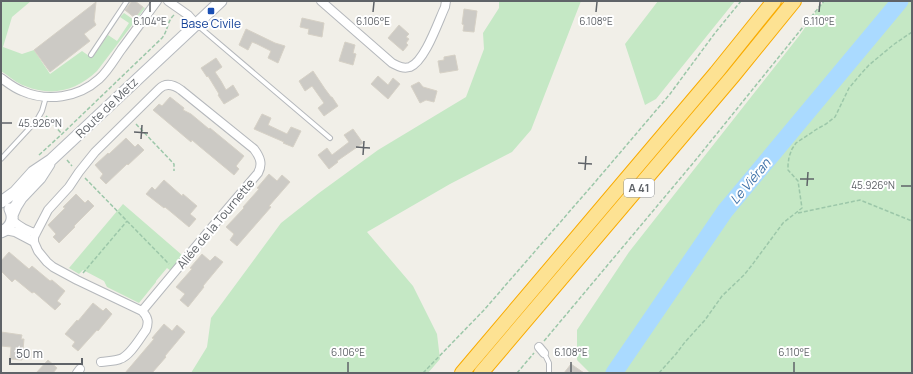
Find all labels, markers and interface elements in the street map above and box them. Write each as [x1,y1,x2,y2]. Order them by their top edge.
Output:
marker: Base Civile [206,6,216,16]
text: 6.104°E [133,14,167,28]
text: 6.106°E [356,14,390,28]
text: 6.108°E [579,14,613,28]
text: 6.110°E [803,14,835,28]
place label: Base Civile [181,15,241,32]
street label: Route de Metz [72,74,142,142]
text: 45.926°N [18,116,62,130]
water label: Le Viéran [726,153,775,208]
street label: Allée de la Tournette [173,175,258,272]
text: 45.926°N [851,178,895,192]
road number: A 41 [624,179,654,197]
scale bar [10,340,82,366]
text: 50 m [16,345,43,362]
text: 6.106°E [331,345,365,359]
text: 6.108°E [554,345,588,359]
text: 6.110°E [778,345,810,359]

